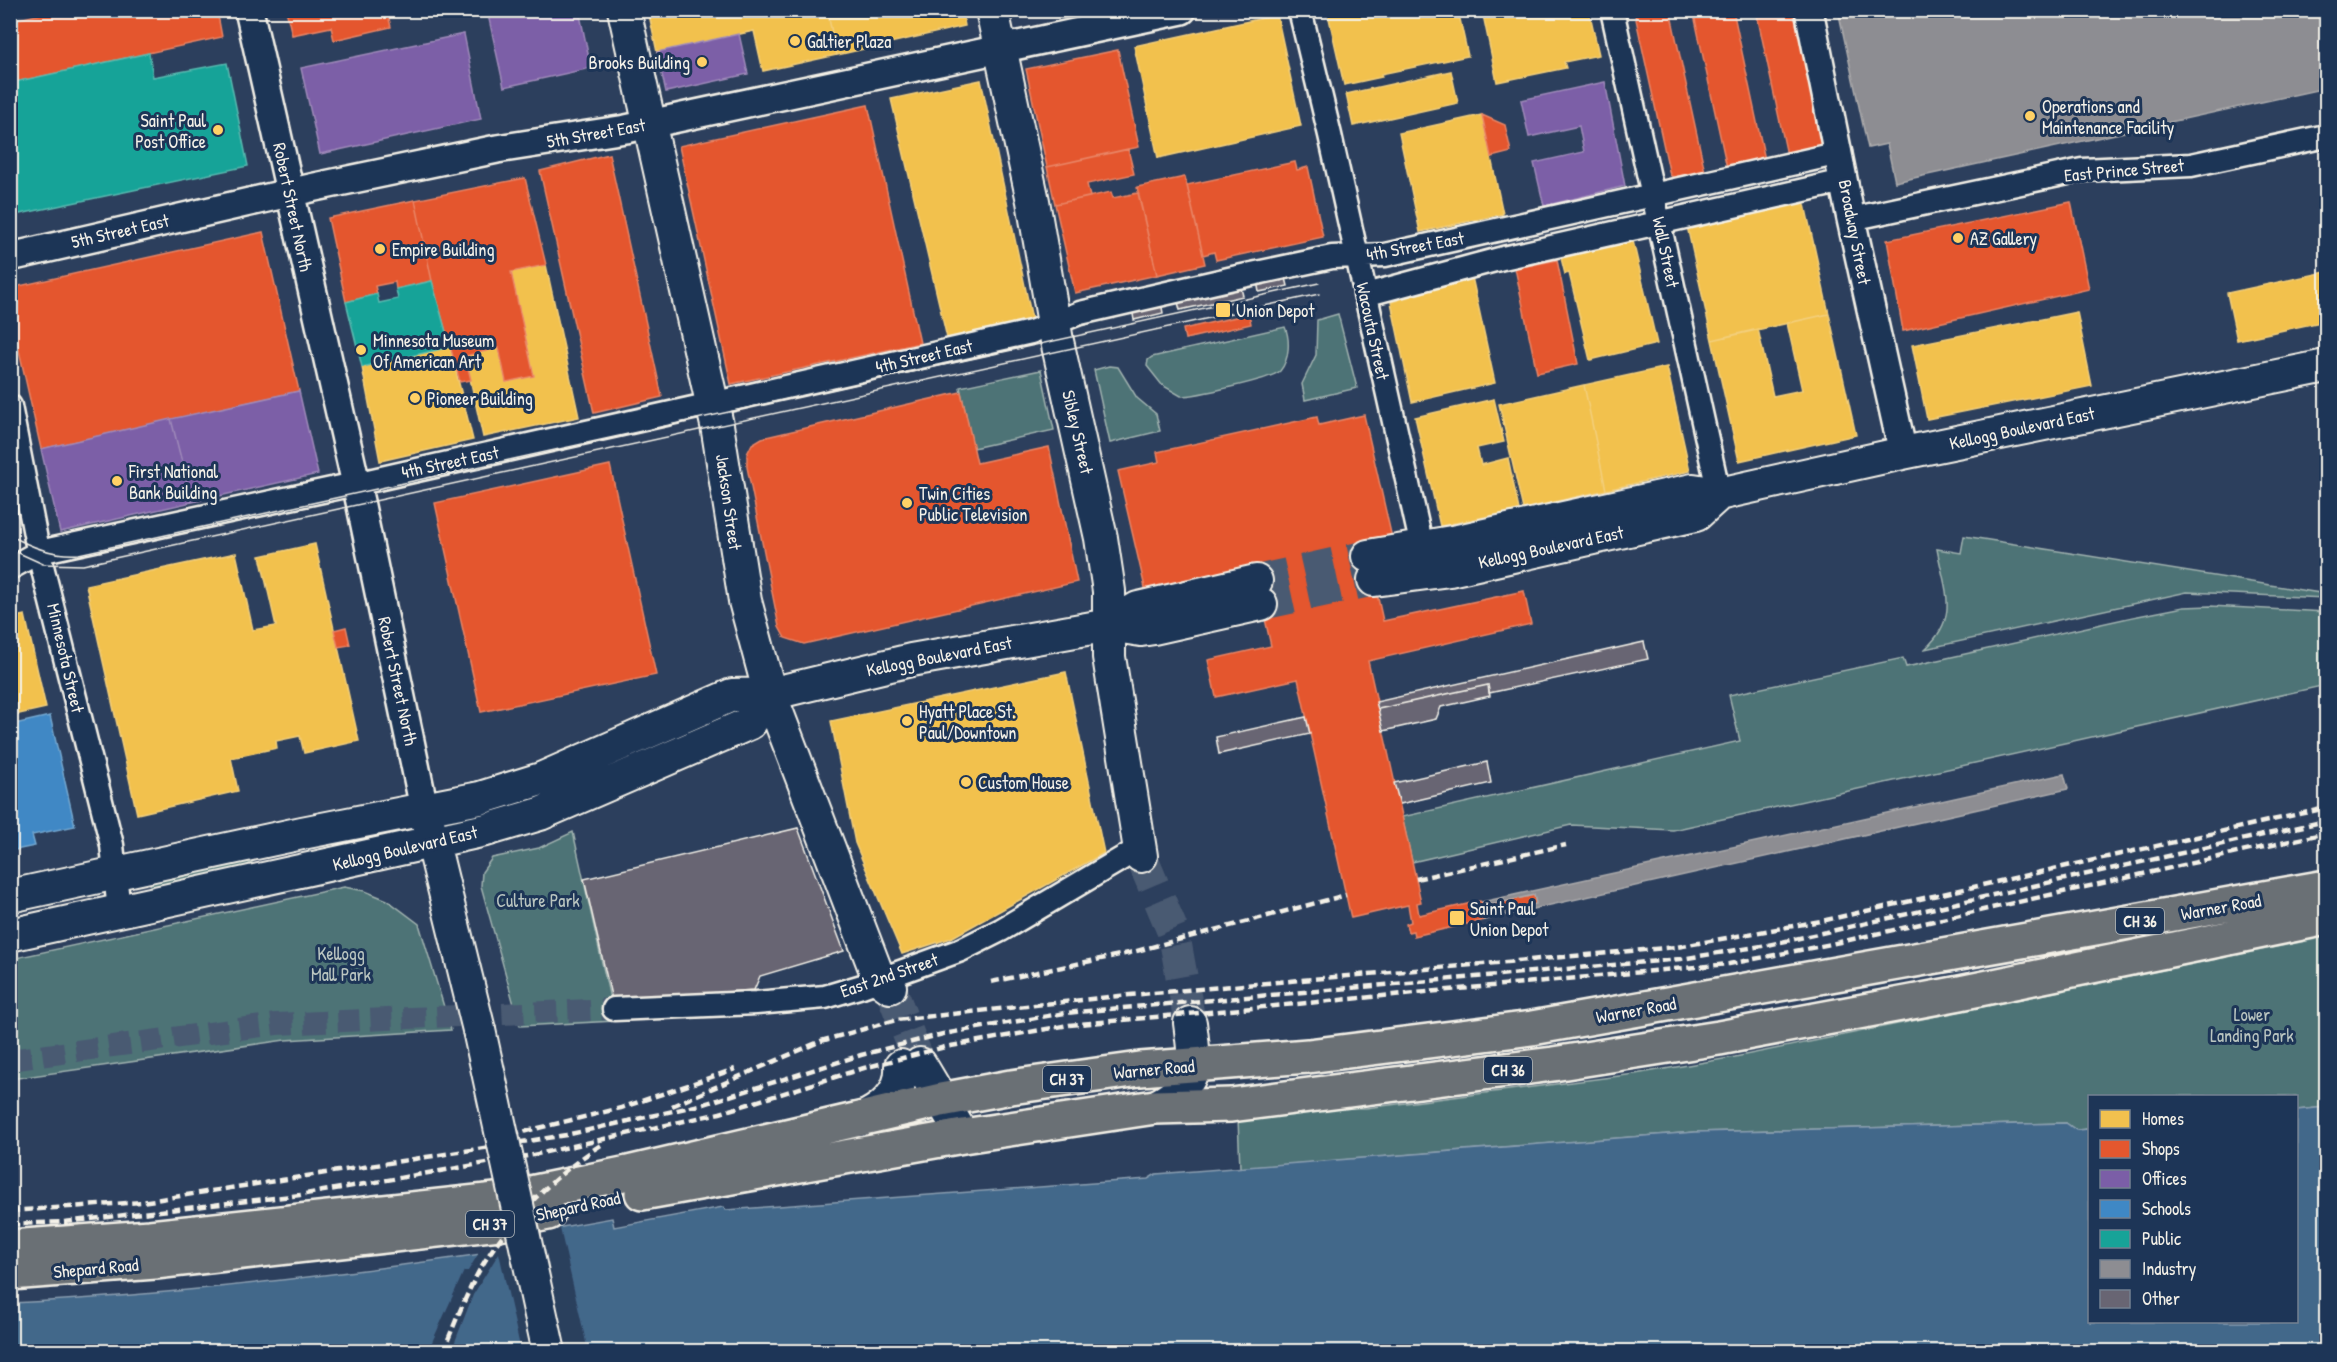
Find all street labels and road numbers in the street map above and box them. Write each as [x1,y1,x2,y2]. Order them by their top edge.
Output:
street label: 5th Street East [545,112,648,154]
street label: Robert Street North [267,140,319,274]
street label: East Prince Street [2063,152,2186,188]
street label: Broadway Street [1833,177,1878,287]
street label: 5th Street East [69,207,172,254]
street label: Wall Street [1646,214,1686,291]
street label: 4th Street East [1364,225,1467,267]
street label: Wacouta Street [1350,280,1396,383]
street label: 4th Street East [873,333,976,379]
street label: Sibley Street [1056,388,1100,477]
street label: Kellogg Boulevard East [1947,400,2098,456]
street label: 4th Street East [399,439,502,485]
street label: Jackson Street [710,452,748,552]
street label: Kellogg Boulevard East [1476,519,1627,575]
street label: Minnesota Street [41,601,91,716]
street label: Robert Street North [372,614,424,748]
street label: Kellogg Boulevard East [864,629,1015,682]
street label: Kellogg Boulevard East [330,819,481,877]
street label: Warner Road [2179,888,2263,926]
road number: CH 36 [2116,908,2164,934]
street label: East 2nd Street [837,946,942,1003]
street label: Warner Road [1594,991,1678,1029]
street label: Warner Road [1113,1053,1195,1085]
road number: CH 36 [1484,1057,1532,1083]
road number: CH 37 [1043,1066,1091,1092]
street label: Shepard Road [534,1185,622,1227]
road number: CH 37 [466,1211,514,1237]
street label: Shepard Road [52,1252,140,1284]

